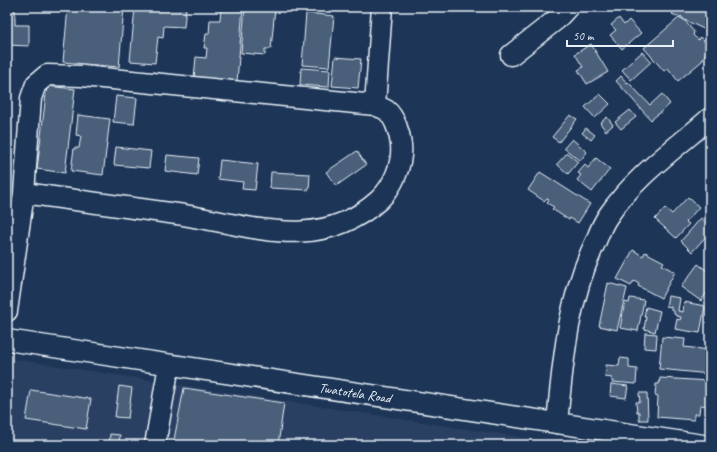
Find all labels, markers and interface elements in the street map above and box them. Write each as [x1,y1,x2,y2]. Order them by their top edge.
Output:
scale bar [567,22,673,48]
text: 50 m [573,28,595,44]
street label: Twatotela Road [318,379,395,407]

